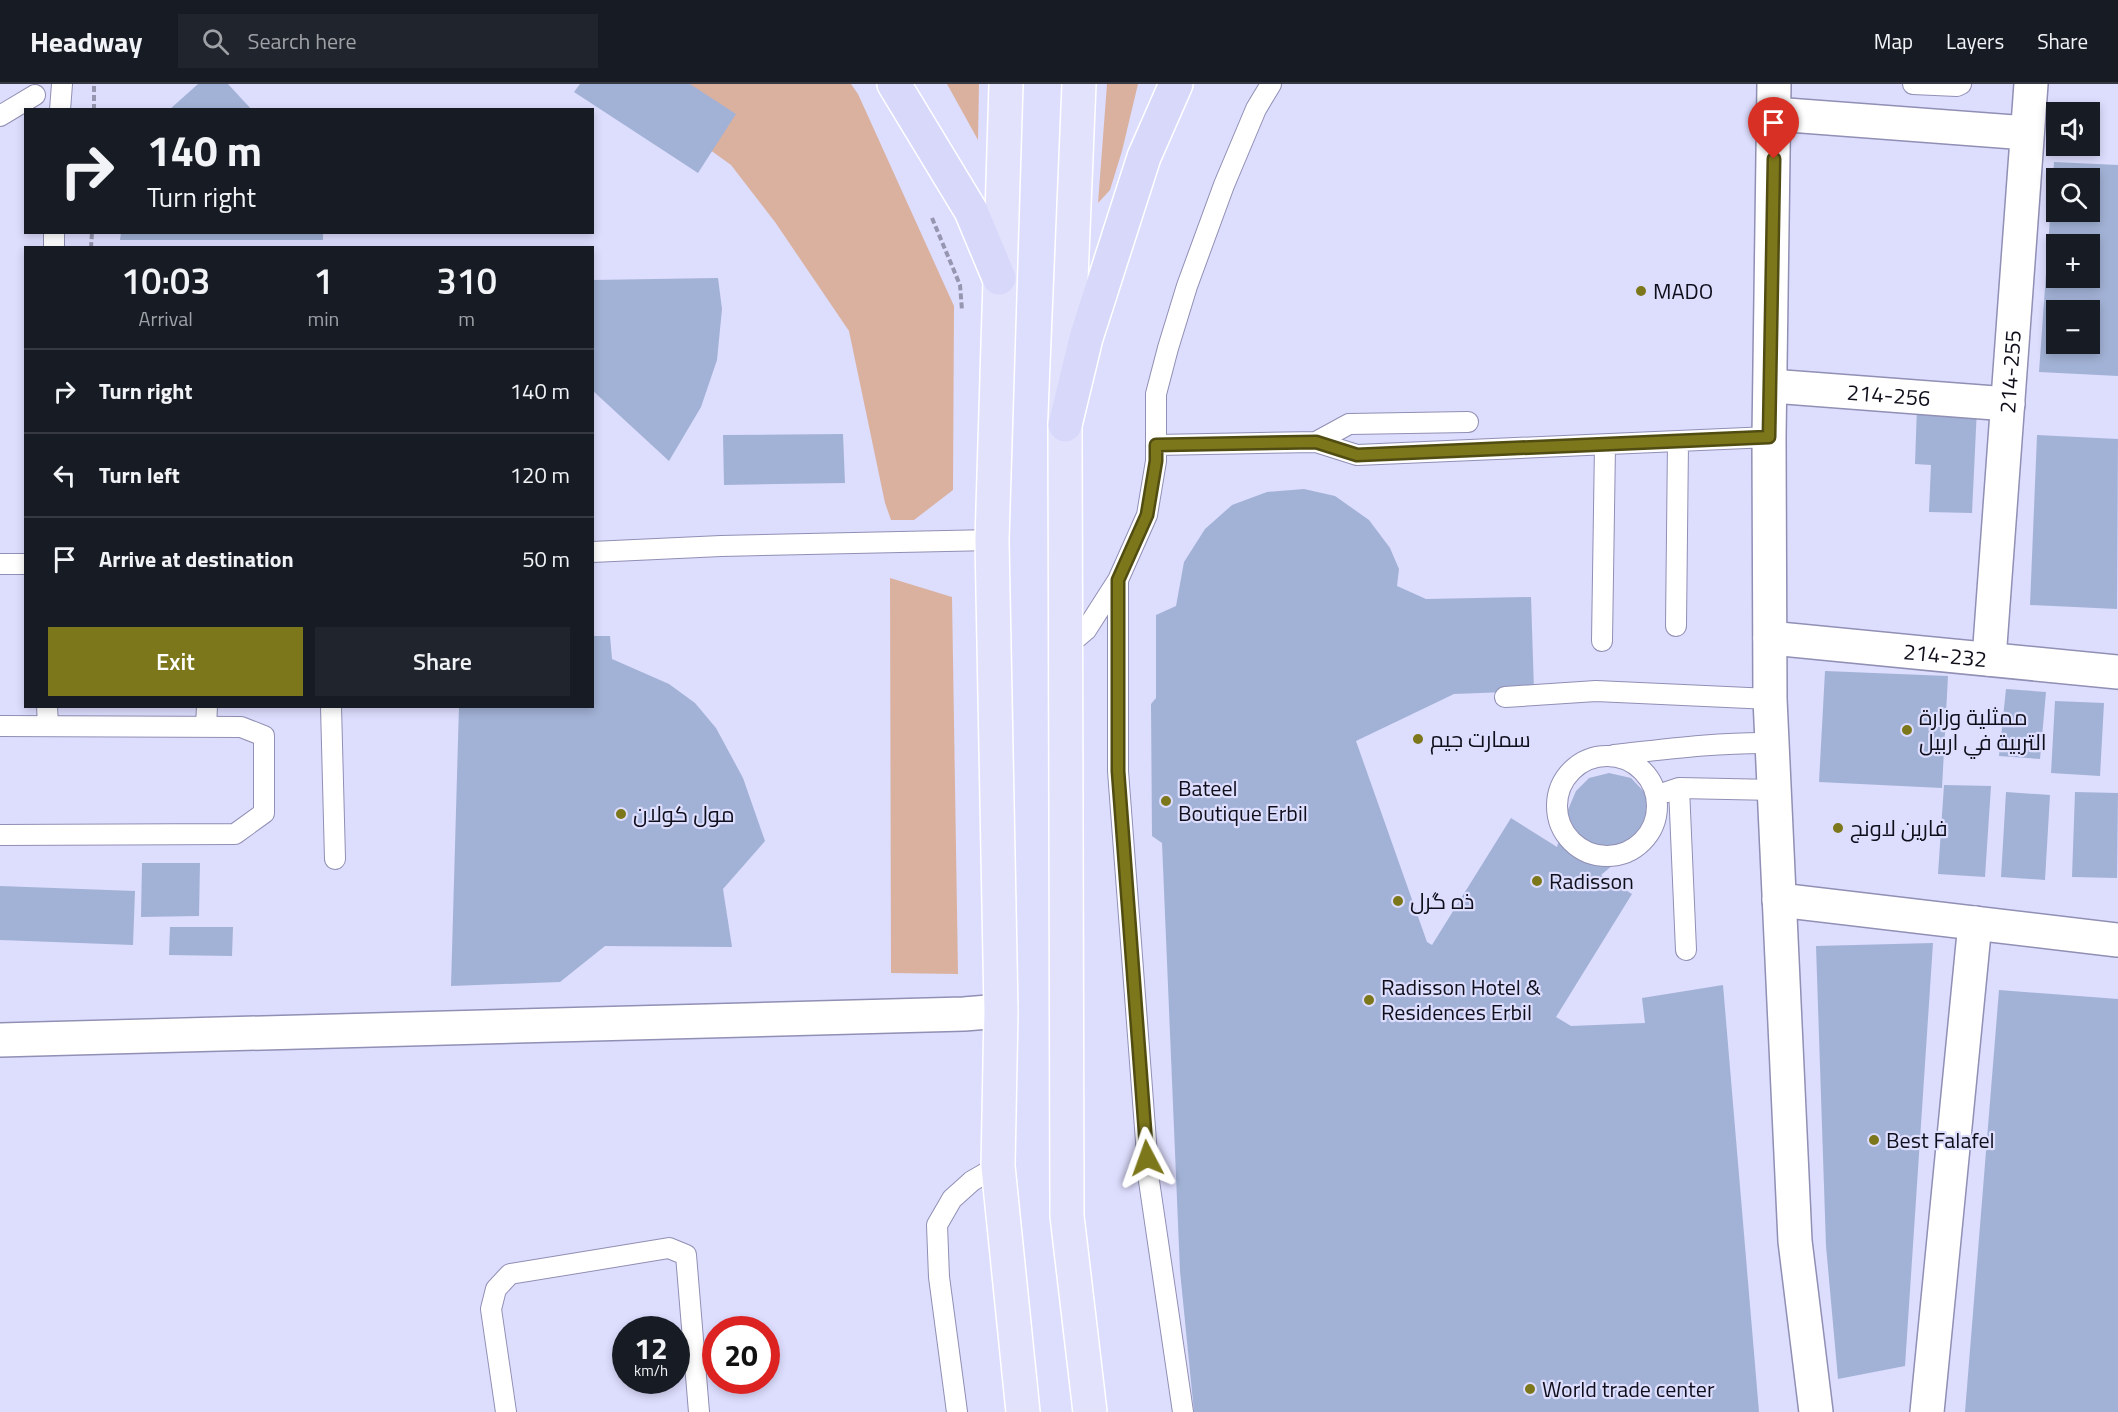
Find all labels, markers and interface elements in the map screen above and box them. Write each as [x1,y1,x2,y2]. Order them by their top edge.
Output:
search box [178,14,598,68]
text: Headway [30,20,142,63]
text: Search here [247,24,357,58]
icon: search [199,25,232,58]
text: Map [1874,25,1913,57]
text: Layers [1946,25,2004,57]
text: Share [2037,25,2088,57]
pin [1748,97,1799,159]
map controls [2046,102,2100,354]
button: sound [2046,102,2100,156]
icon: arrive [1757,106,1790,139]
text: 140 m [147,118,262,182]
icon: right [48,132,126,210]
button: search [2046,168,2100,222]
text: Turn right [147,176,256,217]
button: + [2046,234,2100,288]
text: 10:03 [121,253,210,308]
text: 1 [313,253,333,308]
text: 310 [436,253,497,308]
place label: MADO [1653,274,1713,308]
marker: MADO [1634,284,1648,298]
button: − [2046,300,2100,354]
text: Arrival [139,303,193,334]
text: min [307,303,339,334]
text: m [458,303,475,334]
street label: 214-255 [1990,329,2030,415]
text: Turn right [99,374,193,408]
text: 140 m [510,374,570,408]
icon: right [48,375,81,408]
street label: 214-256 [1846,375,1932,415]
text: Turn left [99,458,180,492]
text: 120 m [510,458,570,492]
icon: left [48,459,81,492]
text: Arrive at destination [99,542,294,576]
text: 50 m [522,542,570,576]
icon: arrive [48,543,81,576]
button: Exit [48,627,303,696]
button: Share [315,627,570,696]
street label: 214-232 [1902,634,1988,676]
place label: ممثلية وزارة التربية في اربيل [1919,700,2047,759]
place label: سمارت جیم [1430,722,1531,756]
marker: ممثلية وزارة التربية في اربيل [1900,723,1914,737]
marker: سمارت جیم [1411,732,1425,746]
place label: Bateel Boutique Erbil [1178,771,1308,830]
marker: Bateel Boutique Erbil [1159,794,1173,808]
place label: مول كولان [633,797,735,831]
marker: مول كولان [614,807,628,821]
place label: فارین لاونج [1850,811,1948,845]
marker: فارین لاونج [1831,821,1845,835]
place label: Radisson [1549,864,1634,898]
marker: Radisson [1530,874,1544,888]
place label: ذه گرل [1410,884,1474,918]
marker: ذه گرل [1391,894,1405,908]
place label: Radisson Hotel & Residences Erbil [1381,970,1541,1029]
marker: Radisson Hotel & Residences Erbil [1362,993,1376,1007]
place label: Best Falafel [1886,1123,1995,1157]
position arrow [1115,1126,1179,1190]
marker: Best Falafel [1867,1133,1881,1147]
speed limit sign: 20 [702,1316,780,1394]
text: 12 [634,1325,668,1371]
text: km/h [634,1359,668,1382]
place label: World trade center [1542,1372,1715,1406]
marker: World trade center [1523,1382,1537,1396]

